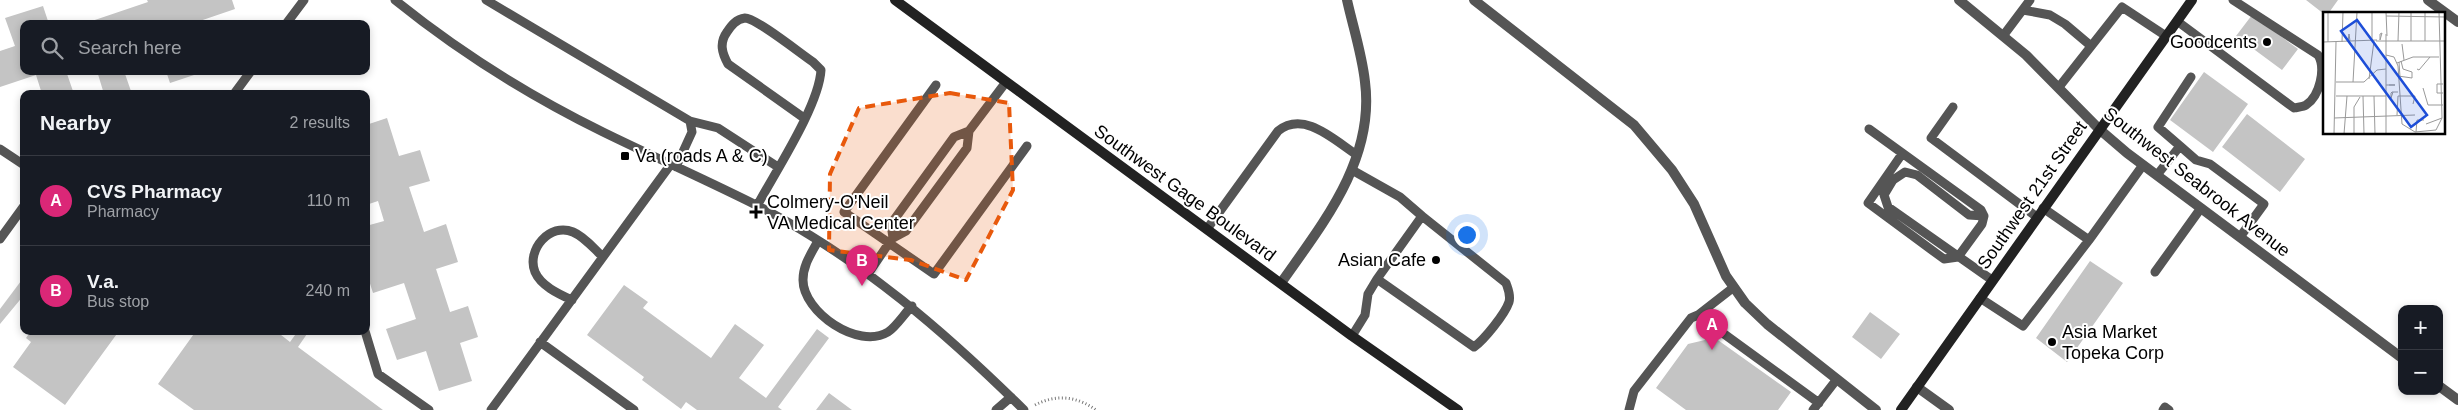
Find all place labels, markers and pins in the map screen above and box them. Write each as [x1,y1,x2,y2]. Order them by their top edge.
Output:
place label: Goodcents [2170,32,2257,52]
marker: Goodcents [2261,36,2273,48]
place label: Va (roads A & C) [635,146,768,166]
marker: Va (roads A & C) [619,150,631,162]
place label: Colmery-O'Neil VA Medical Center [767,192,915,233]
marker: Colmery-O'Neil VA Medical Center [749,205,763,219]
pin: B [846,245,878,286]
place label: Asian Cafe [1338,250,1426,270]
marker: Asian Cafe [1430,254,1442,266]
pin: A [1696,309,1728,350]
place label: Asia Market Topeka Corp [2062,322,2164,363]
marker: Asia Market Topeka Corp [2046,336,2058,348]

